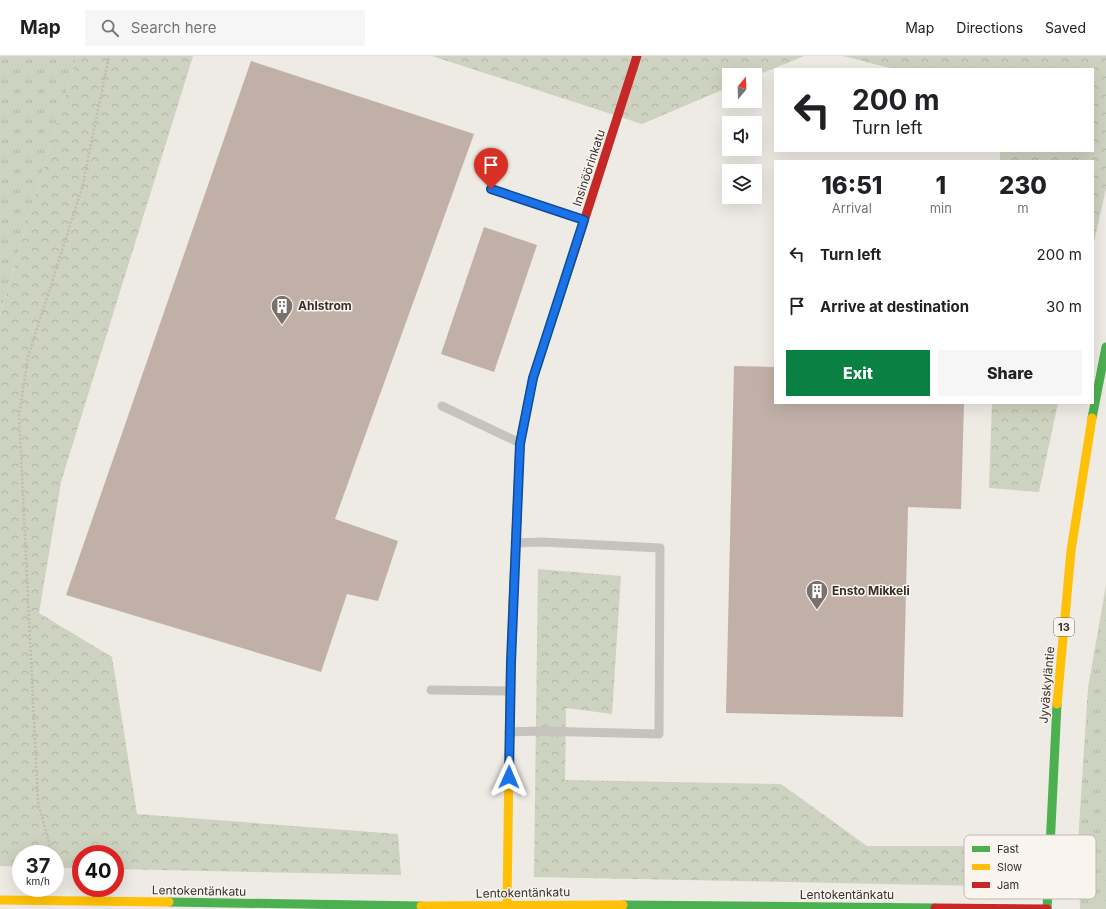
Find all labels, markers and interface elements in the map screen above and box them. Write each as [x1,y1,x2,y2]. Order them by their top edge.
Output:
search box [85,10,365,46]
text: Map [20,16,61,39]
icon: search [99,17,121,39]
text: Search here [131,18,216,37]
text: Map [905,19,934,36]
text: Directions [956,19,1023,36]
text: Saved [1045,19,1086,36]
north arrow [722,68,762,108]
map controls [722,68,762,204]
text: 200 m [852,83,940,117]
icon: left [786,84,838,136]
button: sound [722,116,762,156]
text: Turn left [852,117,922,138]
street label: Insinöörinkatu [569,127,608,208]
pin [474,148,508,189]
icon: arrive [480,154,502,176]
button: layers [722,164,762,204]
text: 16:51 [821,171,882,200]
text: 1 [935,171,946,200]
text: 230 [999,171,1047,200]
text: Arrival [832,200,872,216]
text: min [930,200,952,216]
text: m [1017,200,1029,216]
icon: left [786,243,808,265]
text: Turn left [820,245,881,264]
text: 200 m [1037,245,1082,264]
building icon: Ahlstrom [269,293,295,326]
icon: arrive [786,295,808,317]
text: Arrive at destination [820,297,969,316]
text: 30 m [1046,297,1082,316]
place label: Ahlstrom [298,298,352,313]
button: Exit [786,350,930,396]
button: Share [938,350,1082,396]
building icon: Ensto Mikkeli [804,578,830,611]
place label: Ensto Mikkeli [832,583,910,598]
road number: 13 [1054,618,1074,636]
street label: Jyväskyläntie [1036,646,1057,724]
position arrow [488,756,530,798]
legend [964,835,1096,899]
text: Fast [997,842,1019,856]
speed limit sign: 40 [72,845,124,897]
text: 37 [26,854,50,878]
text: Slow [997,860,1022,874]
text: km/h [26,875,50,887]
text: Jam [997,878,1019,892]
street label: Lentokentänkatu [152,882,246,899]
street label: Lentokentänkatu [476,884,570,901]
street label: Lentokentänkatu [800,887,894,902]

